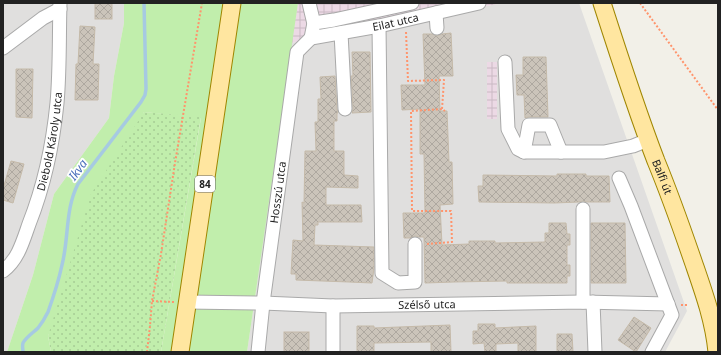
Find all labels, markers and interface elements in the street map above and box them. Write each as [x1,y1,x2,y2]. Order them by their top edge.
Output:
street label: Eilat utca [371,9,420,34]
street label: Diebold Károly utca [33,91,65,193]
water label: Ikva [64,156,91,185]
street label: Balfi út [649,157,676,196]
street label: Hosszú utca [266,160,289,224]
road number: 84 [195,176,215,192]
street label: Szélső utca [398,296,456,312]

